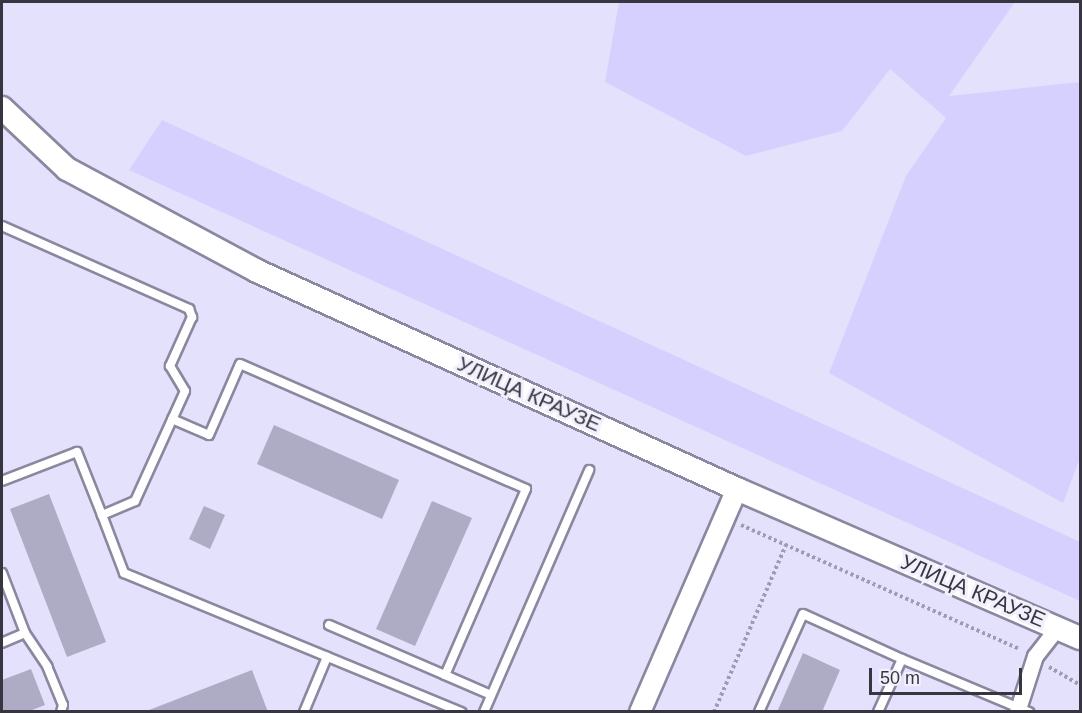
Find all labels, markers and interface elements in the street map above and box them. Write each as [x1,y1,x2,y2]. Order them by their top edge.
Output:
street label: УЛИЦА КРАУЗЕ [453,351,605,437]
street label: УЛИЦА КРАУЗЕ [897,549,1049,633]
scale bar [872,656,1025,694]
text: 50 m [880,668,920,688]

